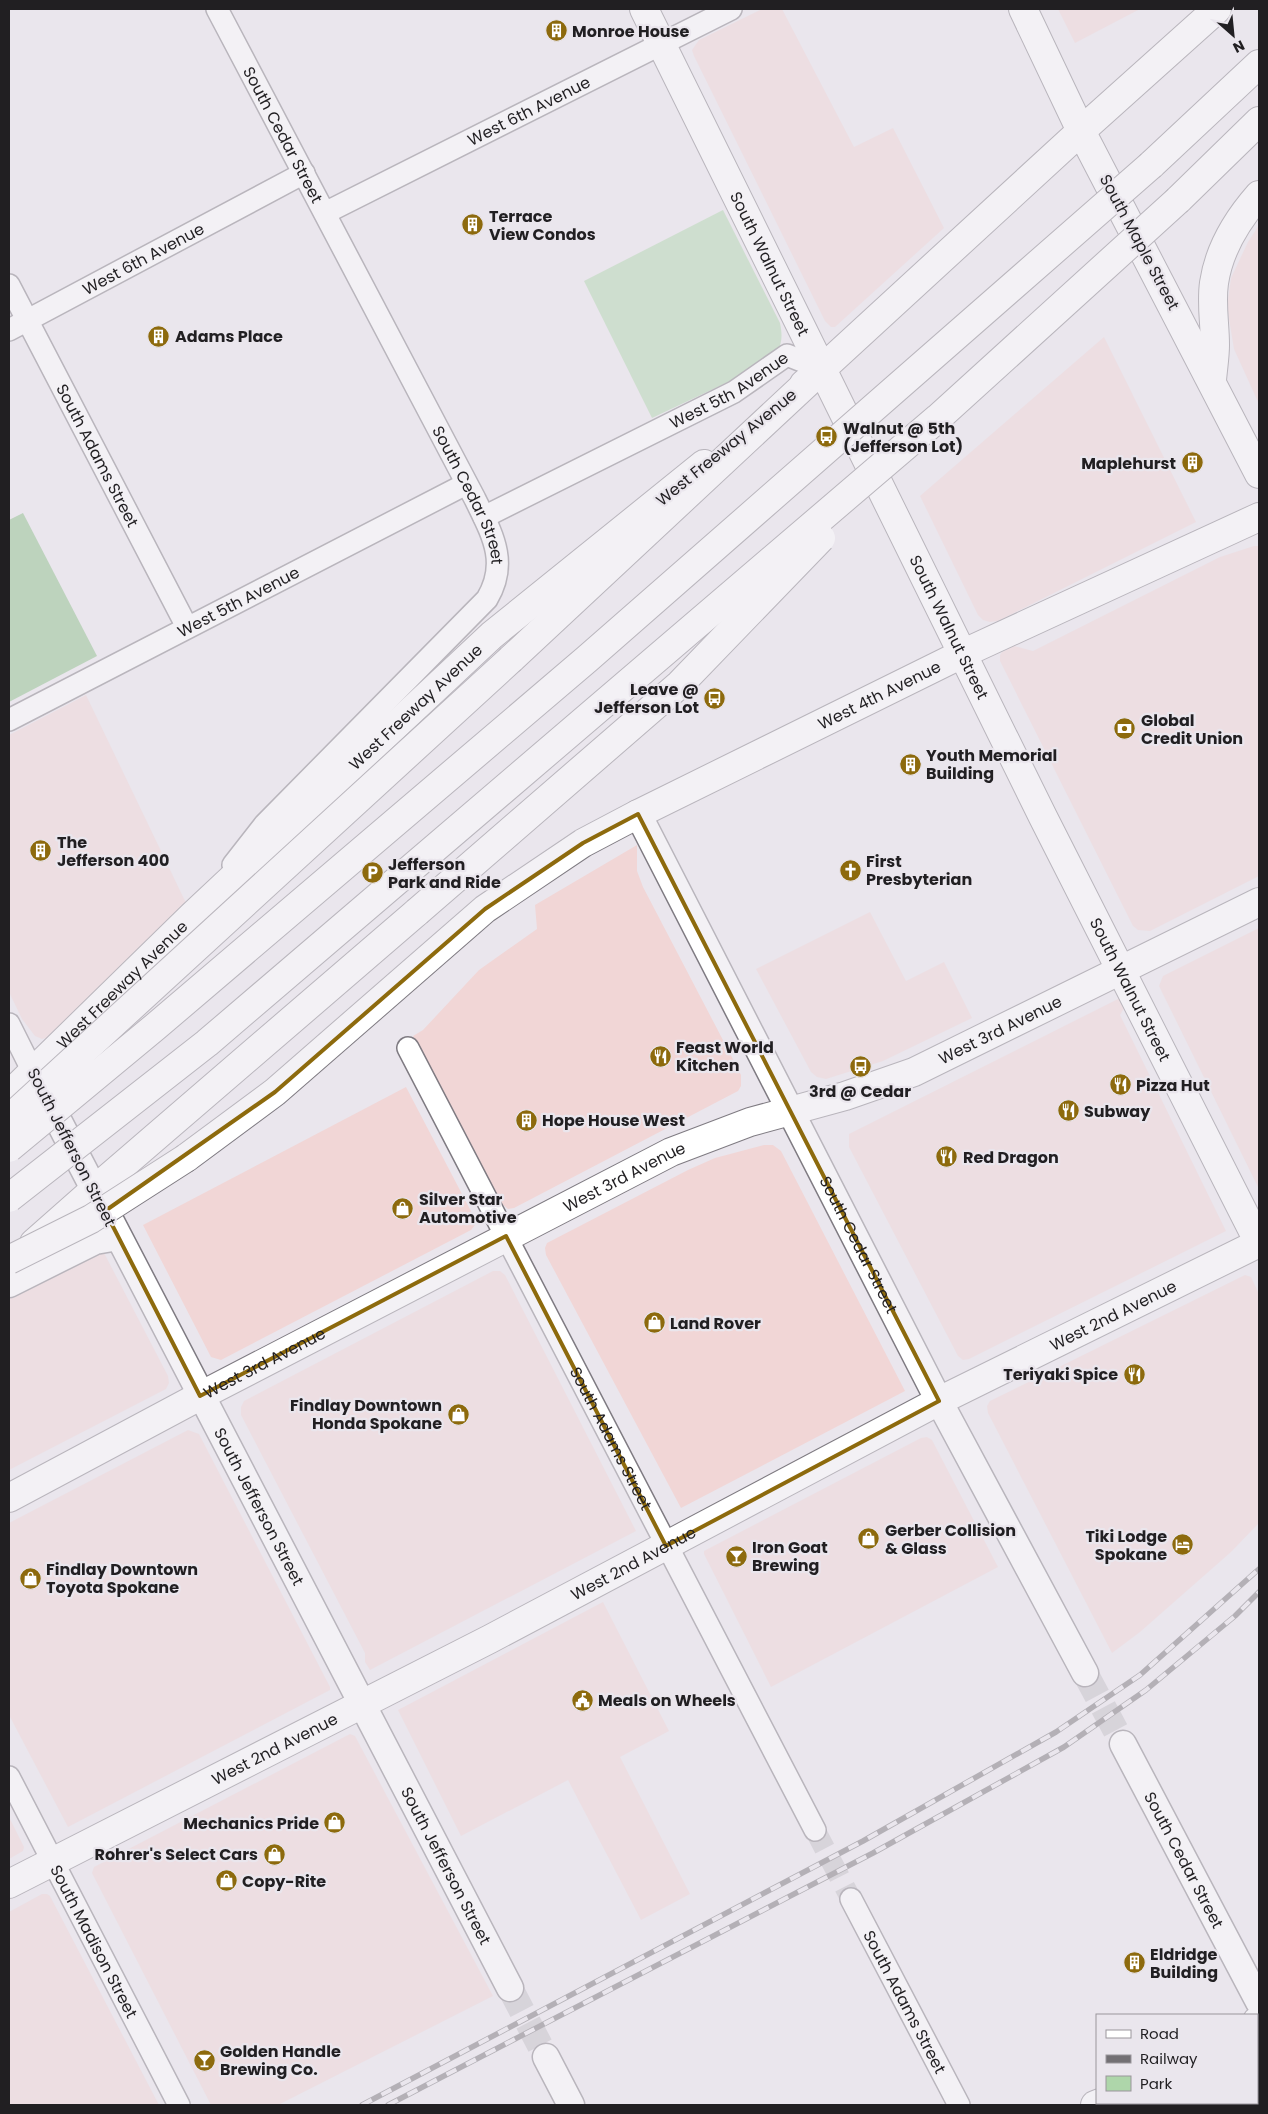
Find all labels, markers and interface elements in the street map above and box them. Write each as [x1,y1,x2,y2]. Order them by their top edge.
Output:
north arrow [1208,10,1258,60]
building icon: Monroe House [544,19,568,43]
place label: Monroe House [572,20,690,43]
text: N [1230,35,1248,58]
street label: South Cedar Street [237,63,328,207]
street label: West 6th Avenue [464,71,594,152]
street label: South Maple Street [1094,170,1185,314]
street label: South Walnut Street [724,188,815,340]
place label: Terrace View Condos [489,205,596,246]
building icon: Terrace View Condos [461,213,485,237]
street label: West 6th Avenue [79,217,208,301]
building icon: Adams Place [147,324,171,348]
place label: Adams Place [175,325,283,348]
street label: West 5th Avenue [666,346,793,434]
street label: South Adams Street [50,380,144,531]
street label: West Freeway Avenue [651,383,802,511]
place label: Walnut @ 5th (Jefferson Lot) [843,417,963,458]
street label: South Cedar Street [426,422,509,565]
bus stop icon: Walnut @ 5th (Jefferson Lot) [815,425,839,449]
building icon: Maplehurst [1180,451,1204,475]
place label: Maplehurst [1081,452,1176,475]
street label: South Walnut Street [904,551,994,703]
street label: West 5th Avenue [173,561,304,643]
street label: West Freeway Avenue [344,639,488,775]
street label: West 4th Avenue [814,655,945,735]
place label: Leave @ Jefferson Lot [594,678,699,719]
bus stop icon: Leave @ Jefferson Lot [703,686,727,710]
place label: Global Credit Union [1141,709,1243,750]
bank icon: Global Credit Union [1113,717,1137,741]
place label: Youth Memorial Building [926,744,1057,785]
building icon: Youth Memorial Building [898,752,922,776]
place label: The Jefferson 400 [57,831,169,872]
building icon: The Jefferson 400 [29,839,53,863]
place label: First Presbyterian [866,850,972,891]
place label: Jefferson Park and Ride [388,853,501,894]
church icon: First Presbyterian [838,858,862,882]
parking icon: Jefferson Park and Ride [360,861,384,885]
street label: South Walnut Street [1084,914,1176,1065]
street label: West Freeway Avenue [52,915,193,1054]
street label: West 3rd Avenue [935,990,1066,1070]
place label: Feast World Kitchen [676,1036,774,1077]
restaurant icon: Feast World Kitchen [648,1044,672,1068]
bus stop icon: 3rd @ Cedar [848,1055,872,1079]
street label: South Jefferson Street [22,1064,122,1231]
restaurant icon: Pizza Hut [1108,1073,1132,1097]
place label: Pizza Hut [1136,1074,1210,1097]
place label: 3rd @ Cedar [809,1080,911,1103]
restaurant icon: Subway [1056,1099,1080,1123]
place label: Subway [1084,1100,1151,1123]
building icon: Hope House West [514,1108,538,1132]
place label: Hope House West [542,1109,685,1132]
street label: West 3rd Avenue [559,1137,689,1218]
restaurant icon: Red Dragon [935,1145,959,1169]
place label: Red Dragon [963,1146,1059,1169]
street label: South Cedar Street [814,1172,903,1318]
place label: Silver Star Automotive [419,1188,517,1229]
shop icon: Silver Star Automotive [391,1196,415,1220]
street label: West 2nd Avenue [1046,1275,1181,1357]
shop icon: Land Rover [642,1311,666,1335]
place label: Land Rover [670,1312,761,1335]
street label: West 3rd Avenue [200,1322,330,1404]
restaurant icon: Teriyaki Spice [1122,1362,1146,1386]
street label: South Adams Street [564,1363,658,1514]
place label: Teriyaki Spice [1003,1363,1118,1386]
place label: Findlay Downtown Honda Spokane [290,1394,442,1435]
shop icon: Findlay Downtown Honda Spokane [446,1402,470,1426]
street label: South Jefferson Street [208,1424,309,1590]
place label: Gerber Collision & Glass [885,1519,1016,1560]
street label: West 2nd Avenue [567,1521,700,1606]
place label: Tiki Lodge Spokane [1085,1525,1167,1566]
shop icon: Gerber Collision & Glass [857,1527,881,1551]
hotel icon: Tiki Lodge Spokane [1171,1533,1195,1557]
place label: Iron Goat Brewing [752,1536,828,1577]
bar icon: Iron Goat Brewing [724,1544,748,1568]
place label: Findlay Downtown Toyota Spokane [46,1558,198,1599]
shop icon: Findlay Downtown Toyota Spokane [18,1566,42,1590]
public building icon: Meals on Wheels [570,1688,594,1712]
place label: Meals on Wheels [598,1689,736,1712]
street label: West 2nd Avenue [208,1707,342,1791]
street label: South Jefferson Street [395,1783,497,1949]
street label: South Cedar Street [1138,1788,1229,1933]
shop icon: Mechanics Pride [323,1811,347,1835]
place label: Mechanics Pride [183,1812,319,1835]
shop icon: Rohrer's Select Cars [262,1842,286,1866]
place label: Rohrer's Select Cars [95,1843,258,1866]
street label: South Madison Street [44,1861,143,2022]
shop icon: Copy-Rite [214,1869,238,1893]
place label: Copy-Rite [242,1870,326,1893]
street label: South Adams Street [857,1926,952,2078]
place label: Eldridge Building [1150,1943,1218,1984]
building icon: Eldridge Building [1122,1951,1146,1975]
legend [1096,2014,1258,2104]
text: Road [1140,2023,1179,2044]
place label: Golden Handle Brewing Co. [220,2040,341,2081]
bar icon: Golden Handle Brewing Co. [192,2048,216,2072]
text: Railway [1140,2048,1198,2069]
text: Park [1140,2073,1172,2094]

